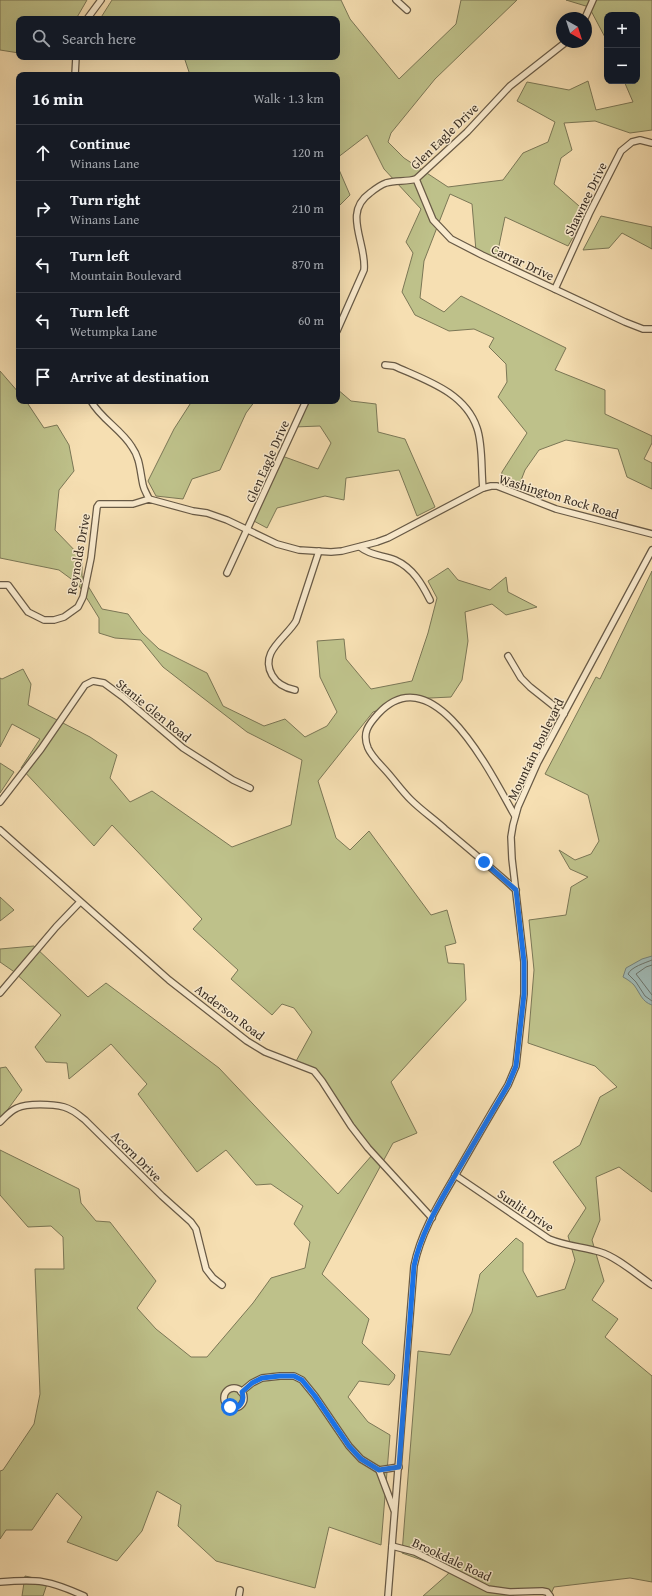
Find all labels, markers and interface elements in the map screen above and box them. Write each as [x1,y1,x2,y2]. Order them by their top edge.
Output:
north arrow [556,12,592,48]
map controls [604,12,640,84]
button: + [604,12,640,48]
search box [16,16,340,60]
icon: search [30,27,52,49]
text: Search here [62,28,136,49]
button: − [604,48,640,84]
text: 16 min [32,86,83,111]
text: Walk · 1.3 km [253,89,324,108]
street label: Glen Eagle Drive [406,99,483,174]
text: Continue [70,133,131,154]
icon: ahead [32,142,54,164]
text: 120 m [292,143,324,162]
text: Winans Lane [70,154,139,173]
street label: Shawnee Drive [559,159,612,239]
text: Turn right [70,189,141,210]
icon: right [32,198,54,220]
text: 210 m [292,199,324,218]
text: Winans Lane [70,210,139,229]
street label: Carrar Drive [488,240,557,285]
text: Turn left [70,245,129,266]
icon: left [32,254,54,276]
text: 870 m [292,255,324,274]
text: Mountain Boulevard [70,266,181,285]
text: Turn left [70,301,129,322]
icon: left [32,310,54,332]
text: 60 m [298,311,324,330]
text: Wetumpka Lane [70,322,157,341]
icon: arrive [32,366,54,388]
text: Arrive at destination [70,366,209,387]
street label: Glen Eagle Drive [241,417,294,506]
street label: Washington Rock Road [497,469,621,524]
street label: Reynolds Drive [62,512,95,596]
street label: Stanie Glen Road [112,674,195,747]
street label: Mountain Boulevard [502,695,568,803]
route end [475,853,493,871]
street label: Anderson Road [191,980,268,1045]
street label: Acorn Drive [107,1127,166,1186]
street label: Sunlit Drive [494,1184,558,1236]
route start [221,1398,239,1416]
street label: Brookdale Road [409,1533,495,1586]

